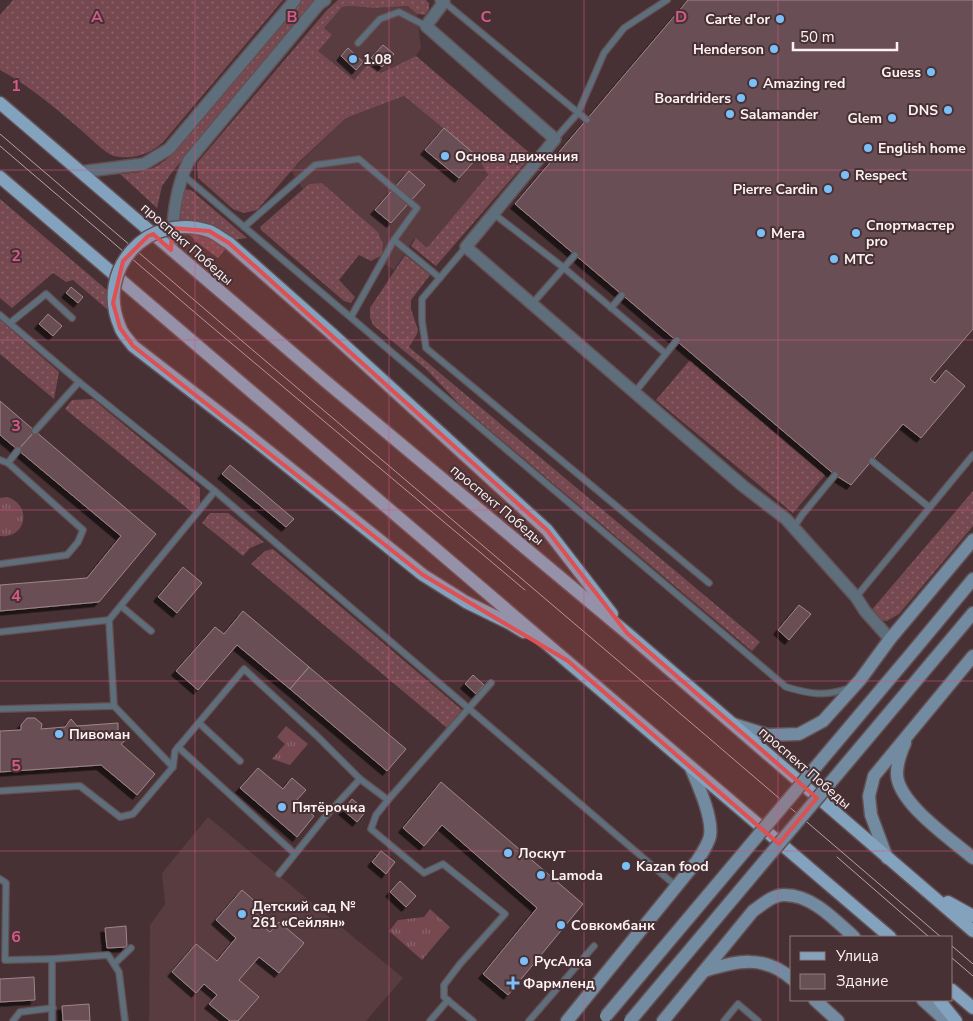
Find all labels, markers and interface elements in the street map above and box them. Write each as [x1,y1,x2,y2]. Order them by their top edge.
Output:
text: A [91,6,103,28]
text: B [286,6,298,28]
text: C [481,6,492,28]
text: D [675,6,687,28]
place label: Carte d'or [705,10,771,29]
marker: Carte d'or [774,13,786,25]
scale bar [793,20,897,52]
text: 50 m [800,27,835,47]
place label: Henderson [693,40,764,59]
marker: Henderson [768,43,780,55]
place label: 1.08 [363,50,392,69]
marker: 1.08 [347,53,359,65]
place label: Guess [881,63,921,82]
marker: Guess [925,66,937,78]
place label: Amazing red [763,74,845,93]
text: 1 [11,75,21,97]
marker: Amazing red [747,77,759,89]
place label: Boardriders [655,89,731,108]
marker: Boardriders [735,92,747,104]
place label: DNS [908,101,938,120]
marker: DNS [942,104,954,116]
place label: Salamander [740,105,819,124]
marker: Salamander [724,108,736,120]
place label: Glem [847,109,882,128]
marker: Glem [886,112,898,124]
place label: English home [878,139,966,158]
marker: English home [862,142,874,154]
place label: Основа движения [455,147,578,166]
marker: Основа движения [439,150,451,162]
place label: Respect [855,166,907,185]
marker: Respect [839,169,851,181]
place label: Pierre Cardin [733,180,818,199]
marker: Pierre Cardin [822,183,834,195]
street label: проспект Победы [137,199,237,289]
place label: Спортмастер pro [866,216,955,251]
place label: Мега [771,224,805,243]
marker: Мега [755,227,767,239]
marker: Спортмастер pro [850,227,862,239]
text: 2 [11,245,21,267]
place label: МТС [844,250,874,269]
marker: МТС [828,253,840,265]
text: 3 [11,415,21,437]
street label: проспект Победы [446,460,548,550]
text: 4 [11,585,21,607]
street label: проспект Победы [755,723,855,813]
place label: Пивоман [69,725,130,744]
marker: Пивоман [53,728,65,740]
text: 5 [11,755,21,777]
place label: Пятёрочка [292,798,366,817]
marker: Пятёрочка [276,801,288,813]
place label: Лоскут [518,844,566,863]
marker: Лоскут [502,847,514,859]
place label: Kazan food [636,857,709,876]
marker: Kazan food [620,860,632,872]
place label: Lamoda [551,866,603,885]
marker: Lamoda [535,869,547,881]
place label: Детский сад № 261 «Сейлян» [252,897,356,932]
marker: Детский сад № 261 «Сейлян» [236,908,248,920]
place label: Совкомбанк [571,916,655,935]
marker: Совкомбанк [555,919,567,931]
text: 6 [11,926,21,948]
legend [790,936,953,1001]
text: Улица [835,946,879,966]
place label: РусАлка [534,952,592,971]
marker: РусАлка [518,955,530,967]
text: Здание [836,971,888,991]
place label: Фармленд [523,974,595,993]
marker: Фармленд [507,977,519,989]

